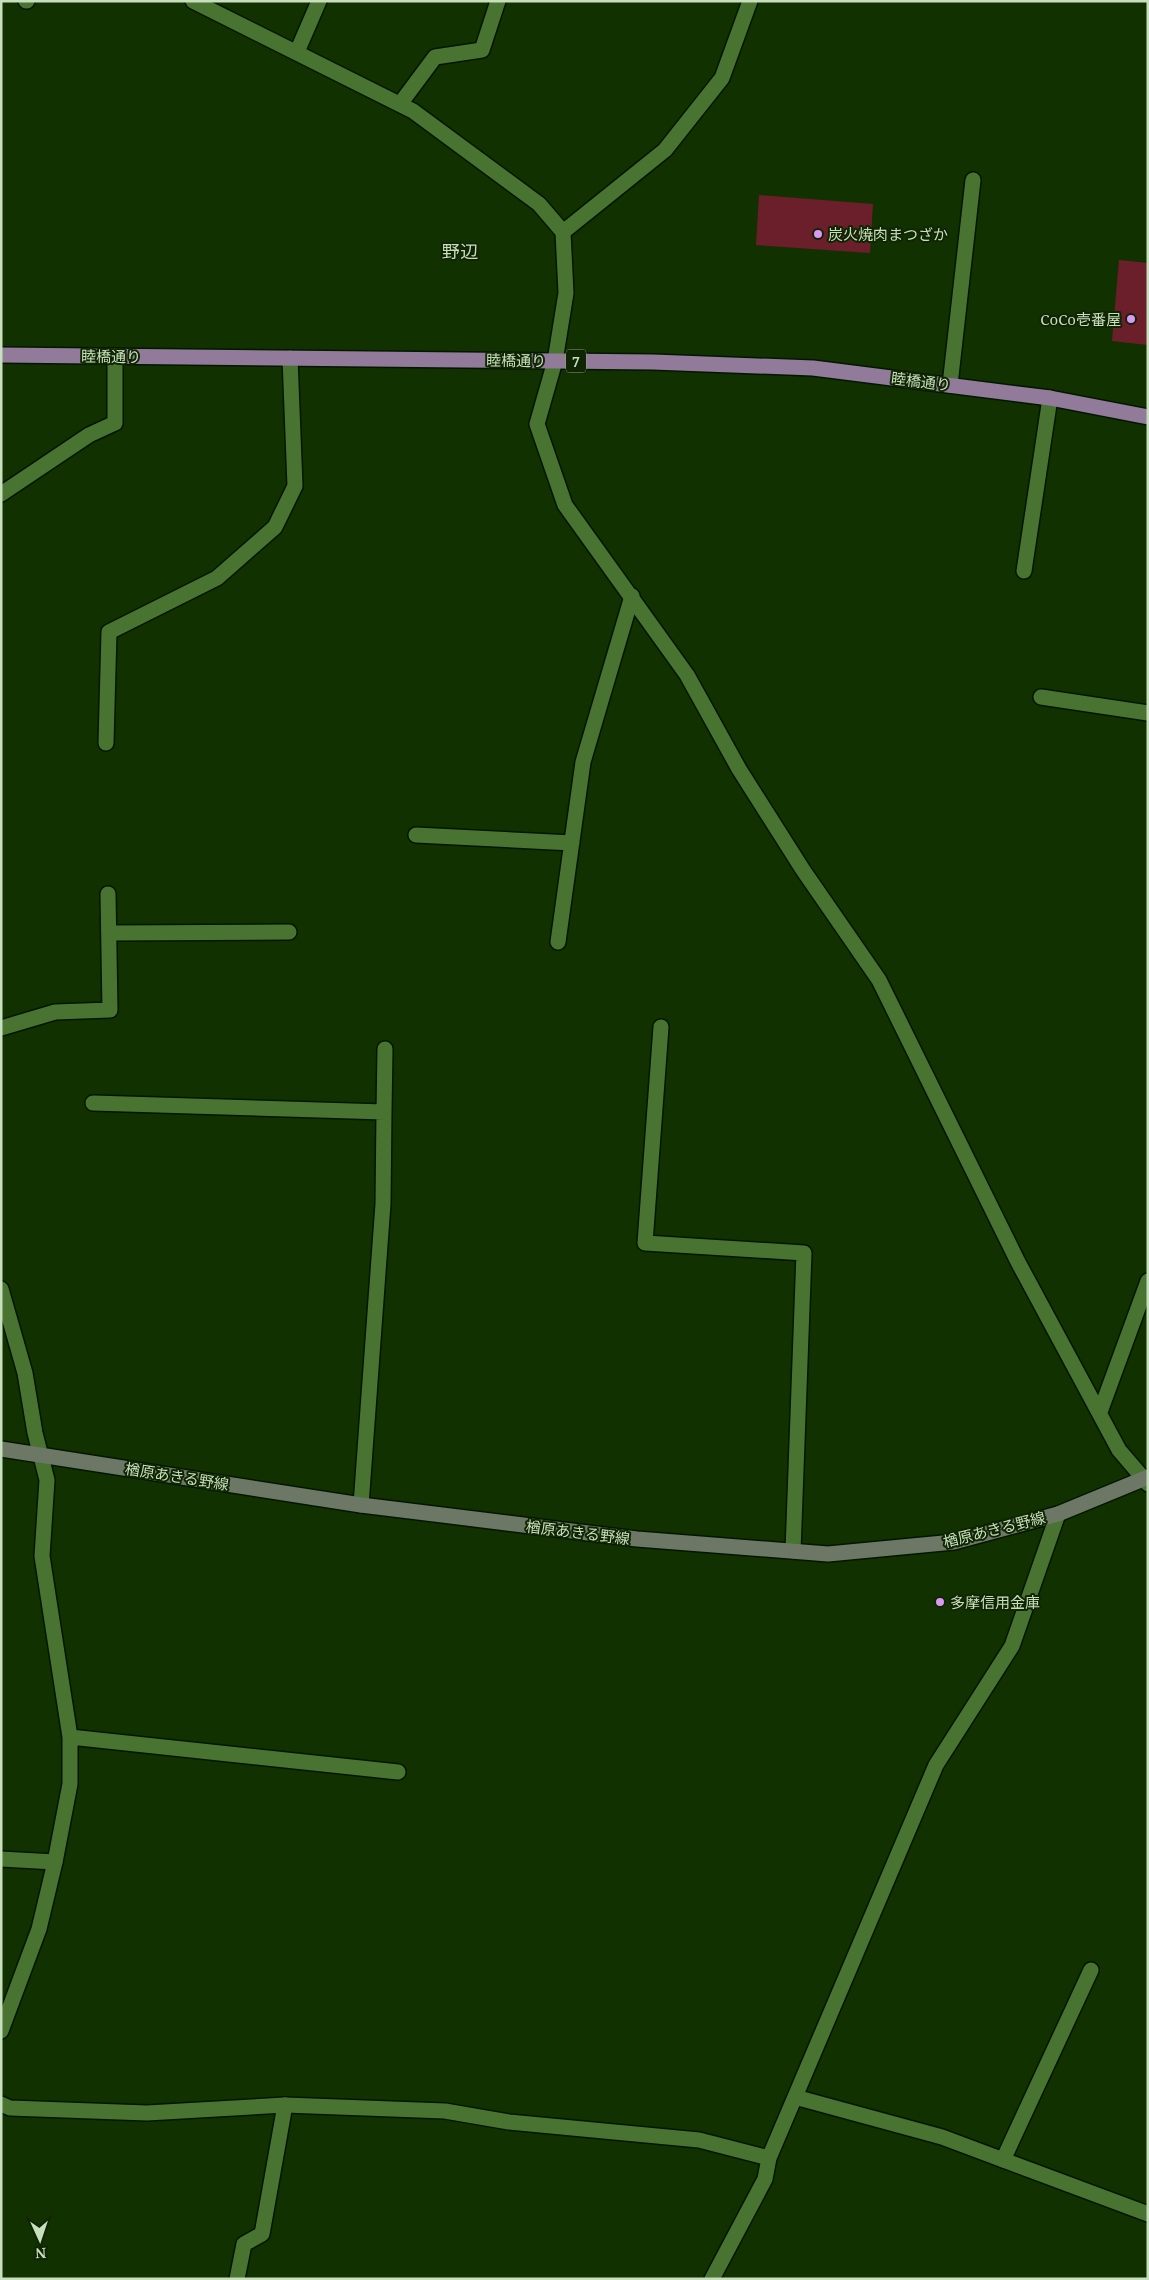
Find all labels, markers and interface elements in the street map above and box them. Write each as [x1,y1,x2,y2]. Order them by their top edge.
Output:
place label: 炭火焼肉まつざか [828,224,948,244]
marker: 炭火焼肉まつざか [812,228,824,240]
district label: 野辺 [442,239,478,263]
place label: CoCo壱番屋 [1040,309,1121,329]
marker: CoCo壱番屋 [1125,313,1137,325]
street label: 睦橋通り [81,345,141,367]
street label: 睦橋通り [486,349,546,371]
road number: 7 [566,350,586,372]
street label: 睦橋通り [890,367,952,395]
street label: 楢原あきる野線 [124,1458,230,1494]
street label: 楢原あきる野線 [941,1507,1047,1551]
street label: 楢原あきる野線 [525,1516,631,1548]
place label: 多摩信用金庫 [950,1592,1040,1612]
marker: 多摩信用金庫 [934,1596,946,1608]
north arrow [15,2215,65,2265]
text: N [35,2244,47,2263]

